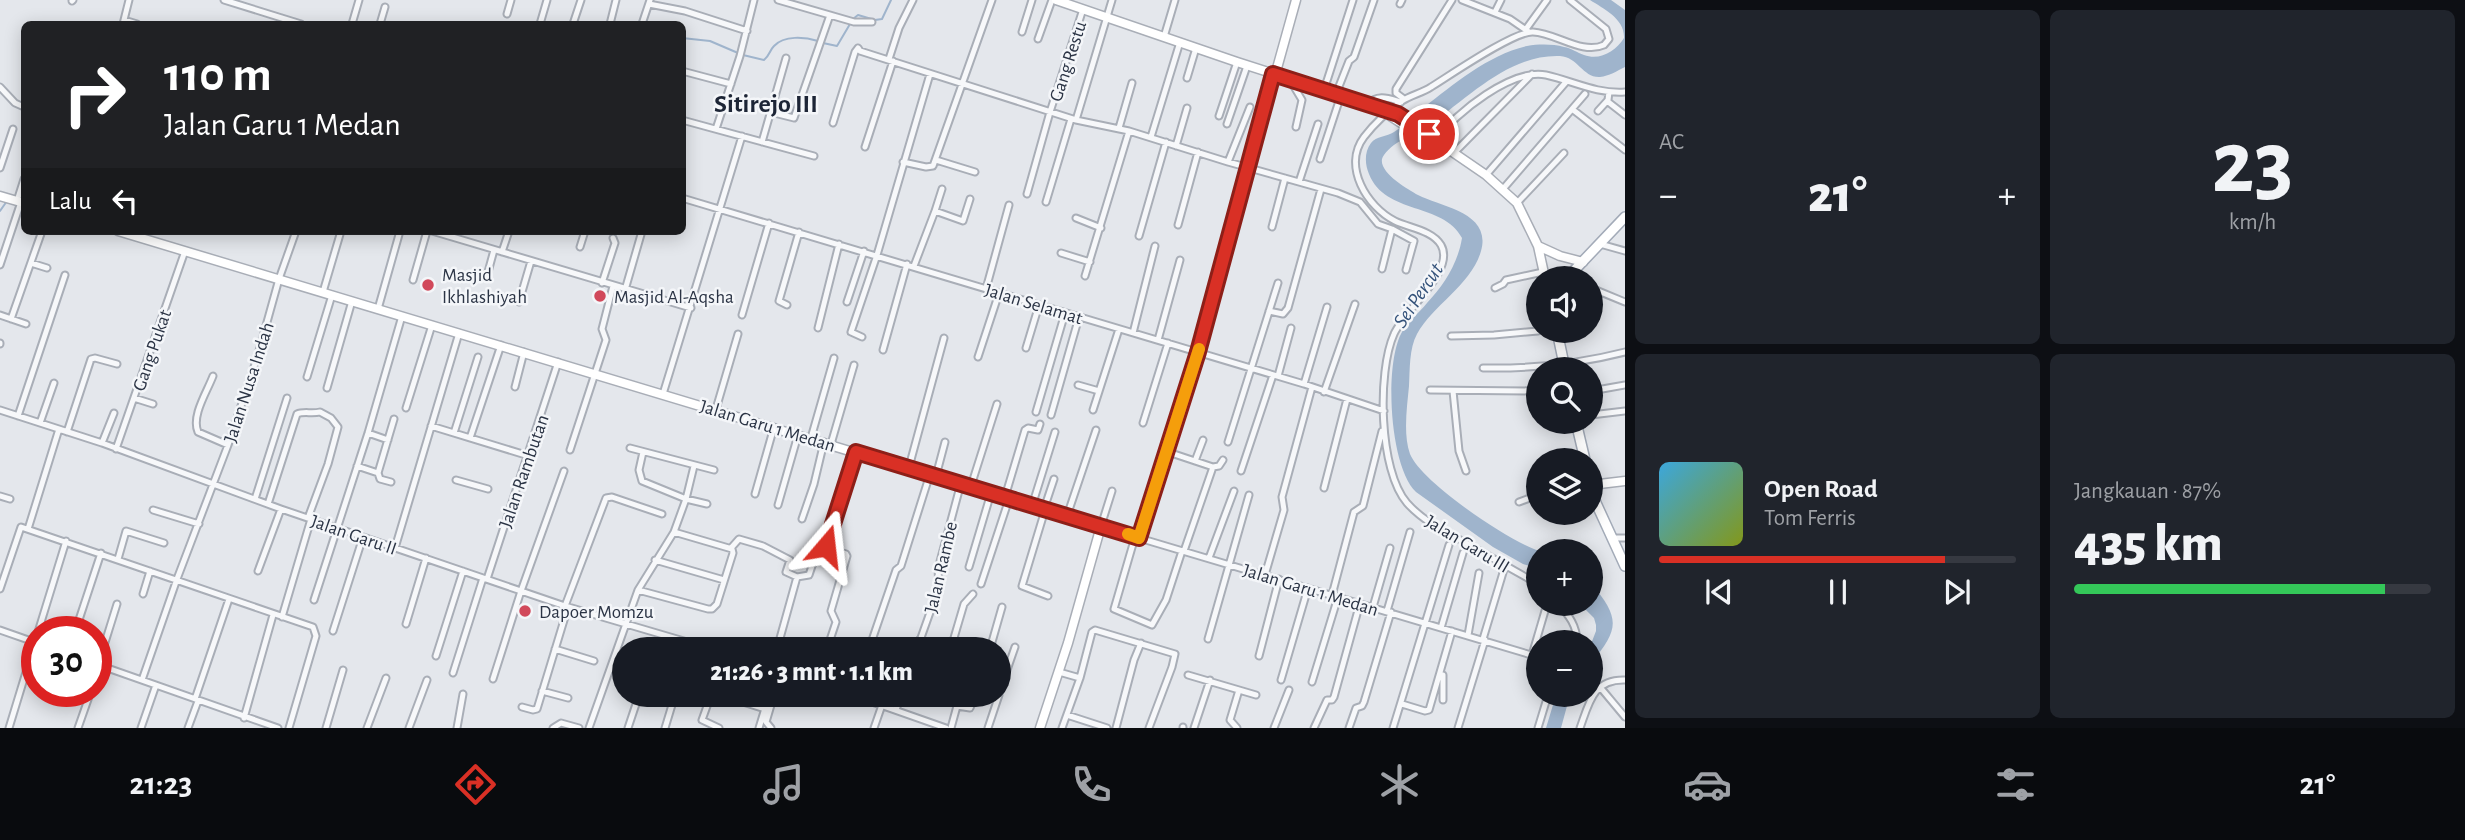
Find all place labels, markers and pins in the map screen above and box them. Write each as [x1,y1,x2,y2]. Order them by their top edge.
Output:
pin [1399,104,1459,164]
place label: Masjid Ikhlashiyah [442,266,527,307]
marker: Masjid Ikhlashiyah [420,277,436,293]
marker: Masjid Al-Aqsha [592,288,608,304]
place label: Masjid Al-Aqsha [614,288,734,307]
marker: Dapoer Momzu [517,603,533,619]
place label: Dapoer Momzu [539,603,654,622]

